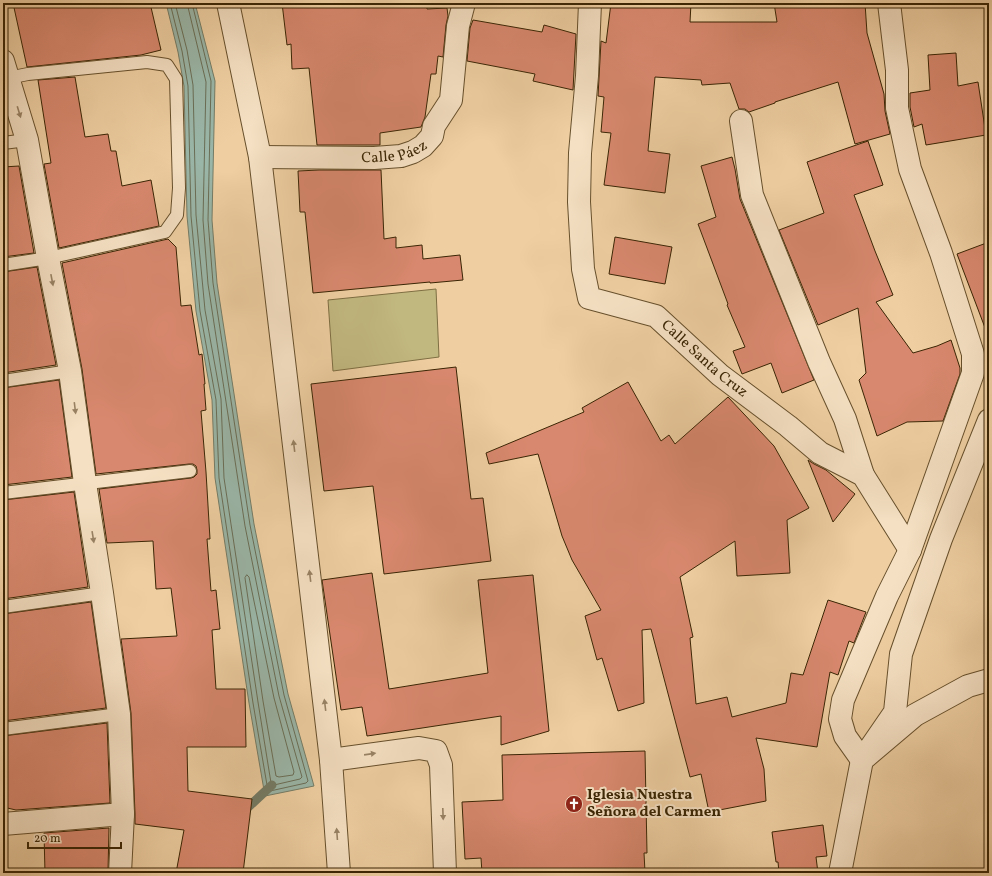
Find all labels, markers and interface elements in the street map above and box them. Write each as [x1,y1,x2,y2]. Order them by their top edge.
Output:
one-way arrow [16,106,22,118]
street label: Calle Páez [361,135,431,169]
one-way arrow [49,274,55,286]
street label: Calle Santa Cruz [656,315,752,403]
one-way arrow [72,402,78,414]
one-way arrow [291,440,298,453]
one-way arrow [90,531,96,543]
one-way arrow [306,570,313,582]
one-way arrow [322,699,328,711]
one-way arrow [364,751,376,757]
place label: Iglesia Nuestra Señora del Carmen [587,785,721,823]
church icon: Iglesia Nuestra Señora del Carmen [564,794,584,814]
one-way arrow [439,808,446,820]
scale bar [28,824,121,850]
one-way arrow [333,828,340,840]
text: 20 m [34,831,61,847]

